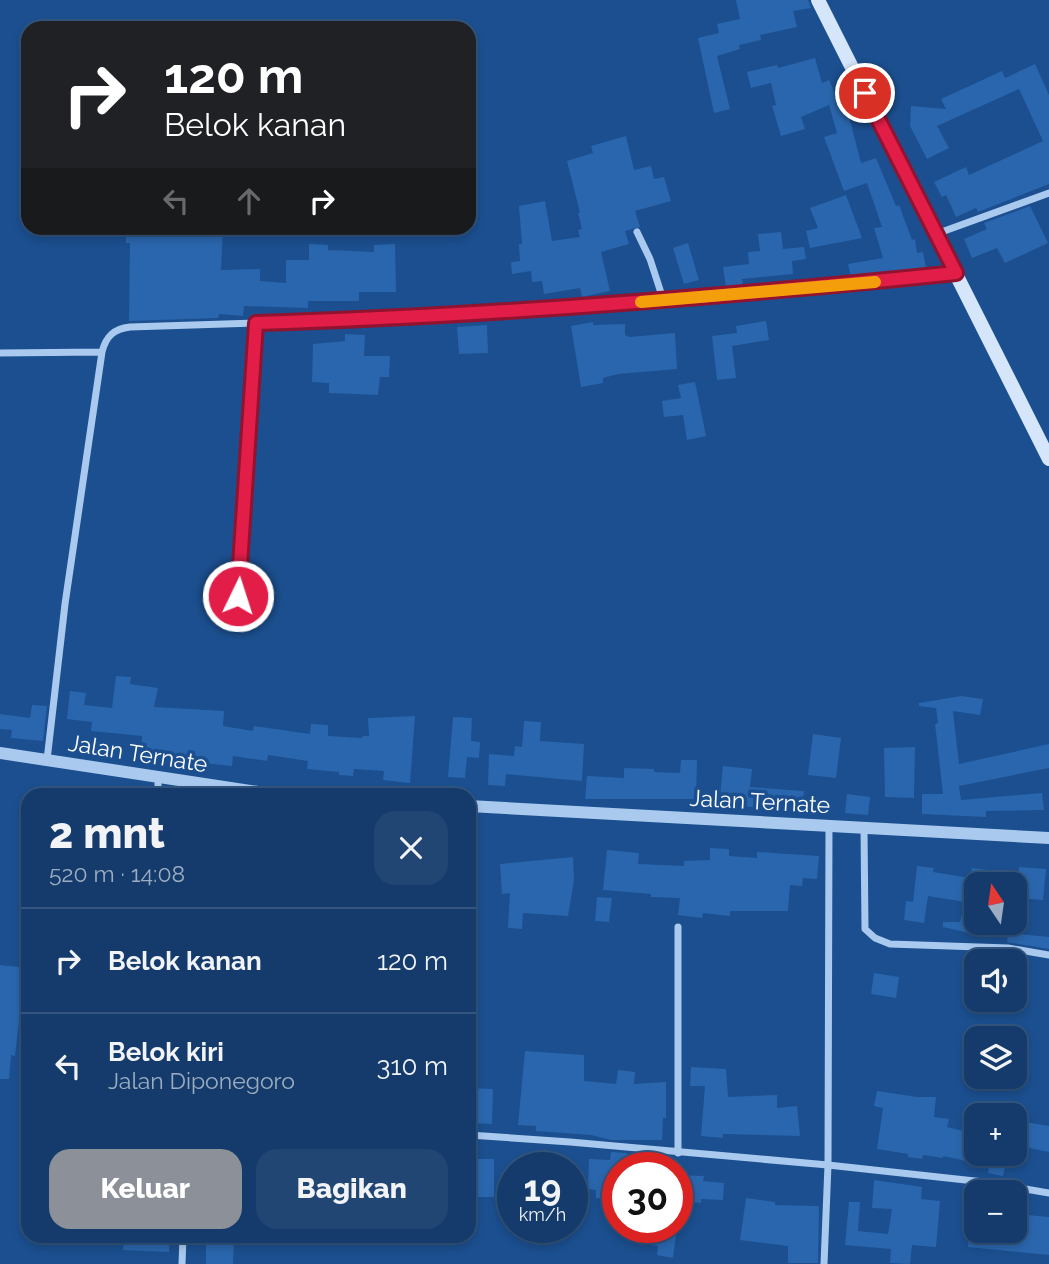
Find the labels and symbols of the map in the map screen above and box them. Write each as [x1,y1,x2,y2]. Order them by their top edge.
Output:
pin [835,63,895,123]
position arrow [201,559,275,633]
street label: Jalan Ternate [66,729,210,777]
street label: Jalan Ternate [689,784,831,818]
north arrow [964,872,1027,934]
speed limit sign: 30 [602,1152,693,1243]

